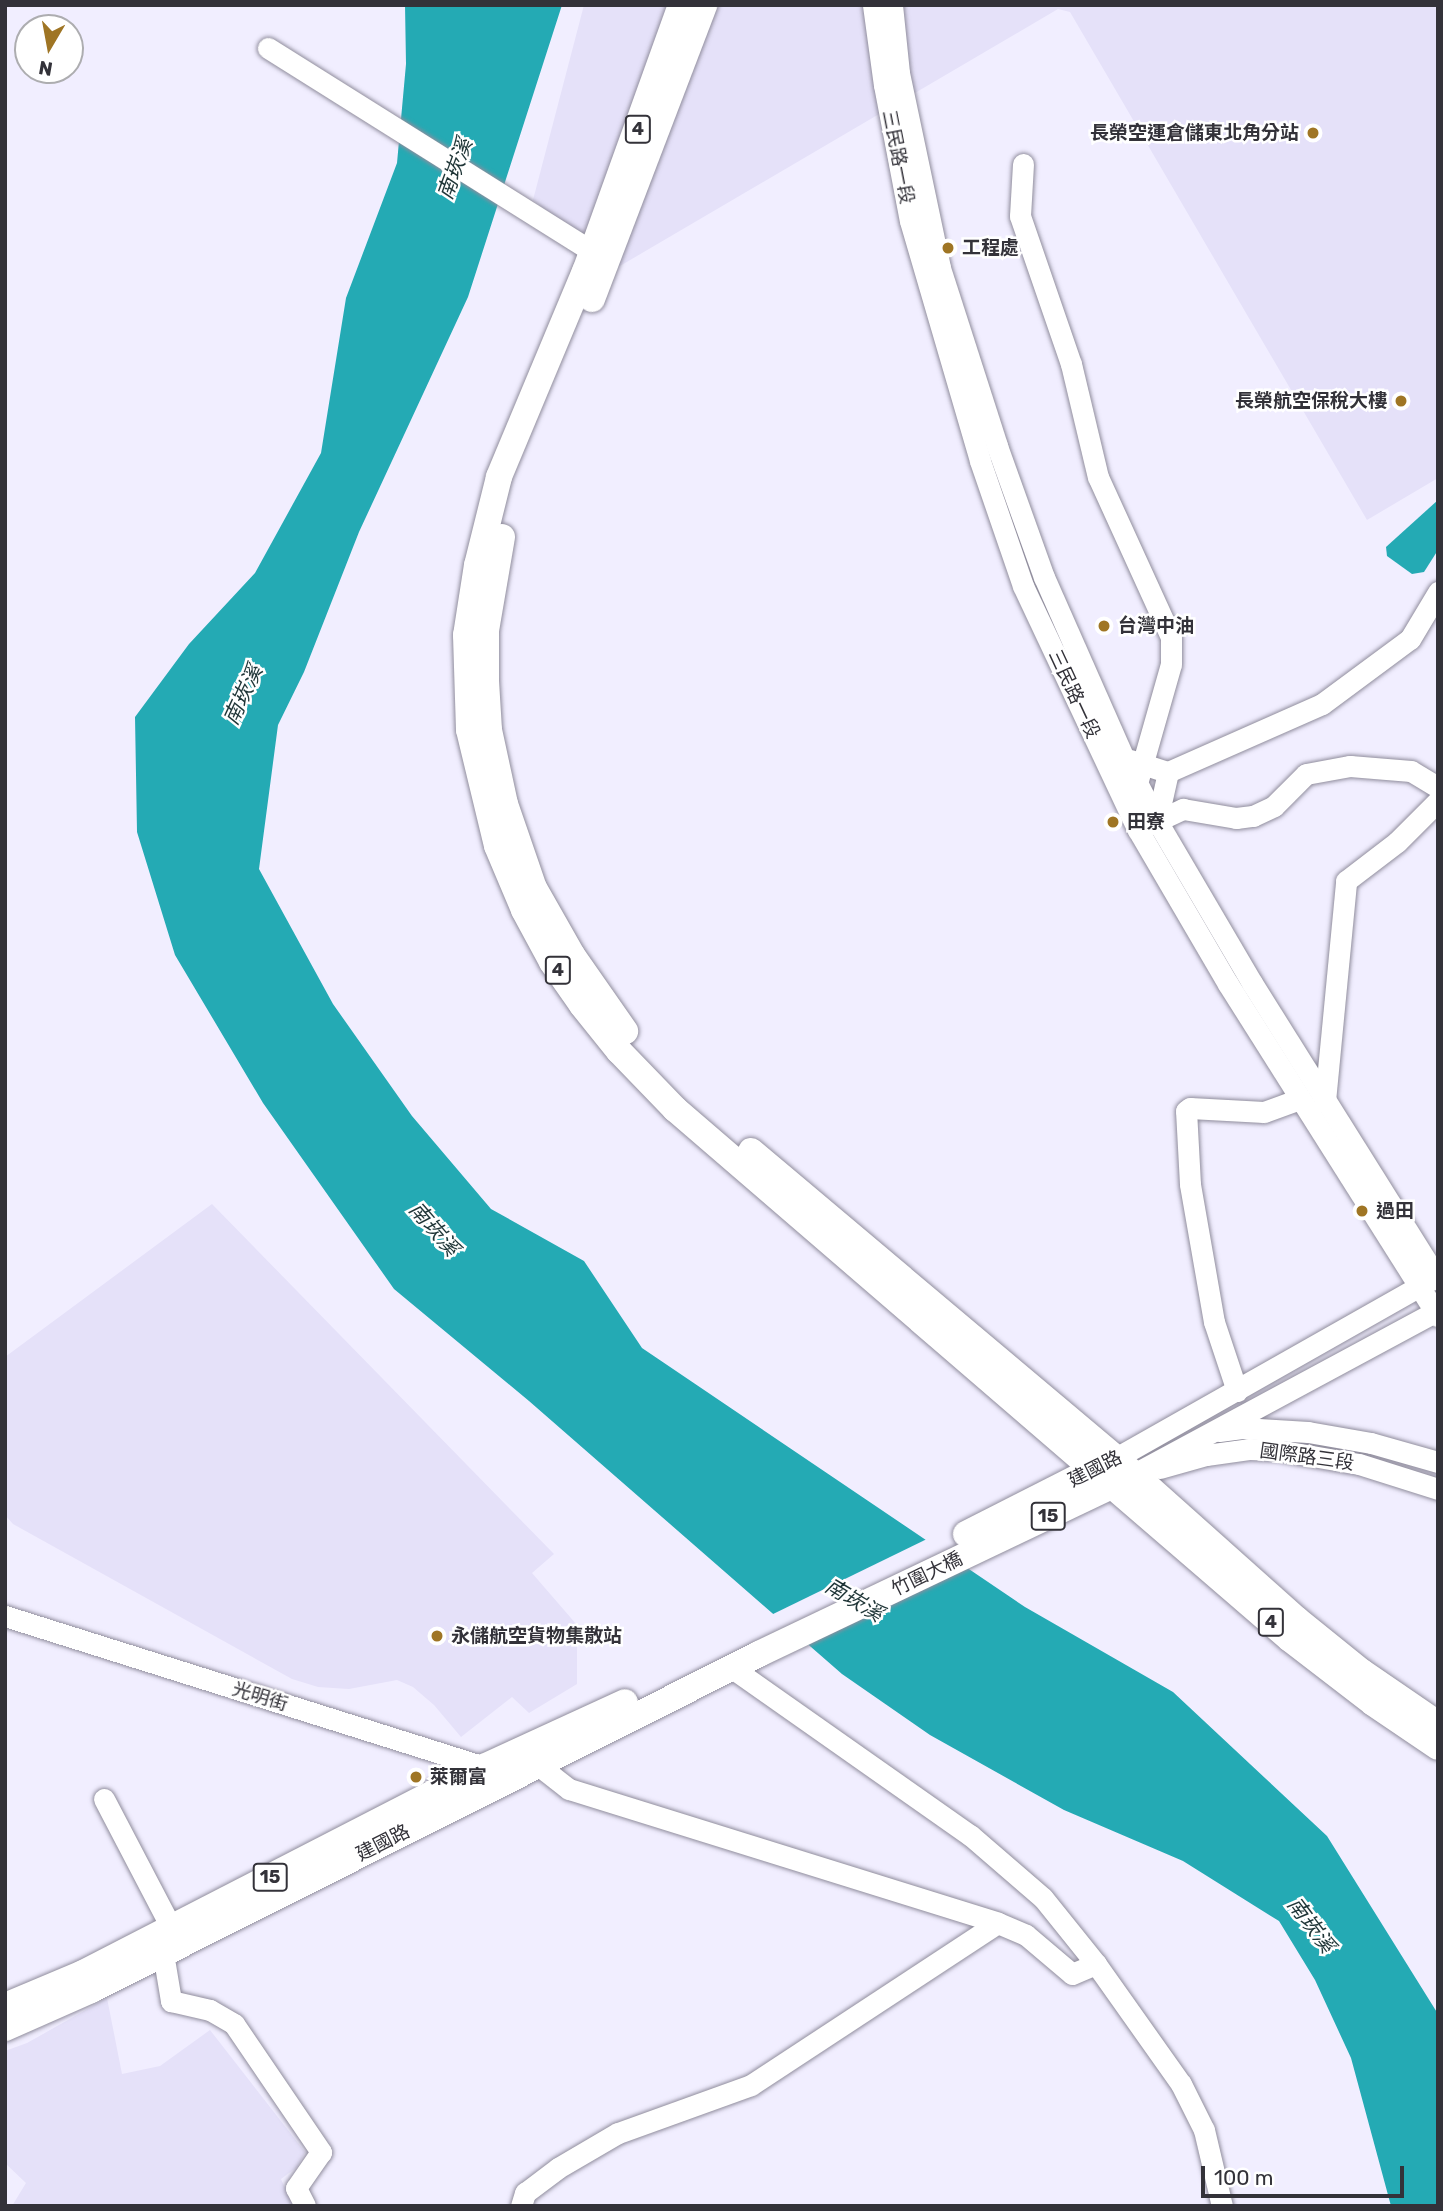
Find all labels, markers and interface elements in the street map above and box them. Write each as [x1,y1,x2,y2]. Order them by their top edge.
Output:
north arrow [14,14,84,84]
text: N [37,56,54,81]
street label: 三民路一段 [878,108,918,206]
road number: 4 [624,114,652,144]
place label: 長榮空運倉儲東北角分站 [1090,122,1299,144]
marker: 長榮空運倉儲東北角分站 [1305,125,1321,141]
water label: 南崁溪 [432,135,478,203]
place label: 工程處 [962,237,1019,259]
marker: 工程處 [940,240,956,256]
place label: 長榮航空保稅大樓 [1235,390,1387,412]
marker: 長榮航空保稅大樓 [1393,393,1409,409]
place label: 台灣中油 [1118,615,1194,637]
marker: 台灣中油 [1096,618,1112,634]
street label: 三民路一段 [1044,646,1104,742]
water label: 南崁溪 [218,661,268,729]
place label: 田寮 [1127,811,1165,833]
marker: 田寮 [1105,814,1121,830]
road number: 4 [544,956,572,985]
water label: 南崁溪 [404,1197,464,1261]
place label: 過田 [1376,1200,1414,1222]
marker: 過田 [1354,1203,1370,1219]
street label: 國際路三段 [1258,1439,1356,1475]
street label: 建國路 [1064,1446,1126,1492]
road number: 15 [1030,1502,1066,1531]
street label: 竹圍大橋 [888,1547,966,1601]
water label: 南崁溪 [821,1573,887,1627]
road number: 4 [1257,1608,1285,1637]
place label: 永儲航空貨物集散站 [451,1625,622,1647]
marker: 永儲航空貨物集散站 [429,1628,445,1644]
street label: 光明街 [229,1678,291,1716]
place label: 萊爾富 [430,1766,487,1788]
marker: 萊爾富 [408,1769,424,1785]
street label: 建國路 [352,1820,414,1866]
road number: 15 [252,1863,288,1892]
water label: 南崁溪 [1282,1892,1340,1958]
scale bar [1205,2152,1408,2196]
text: 100 m [1214,2165,1273,2190]

